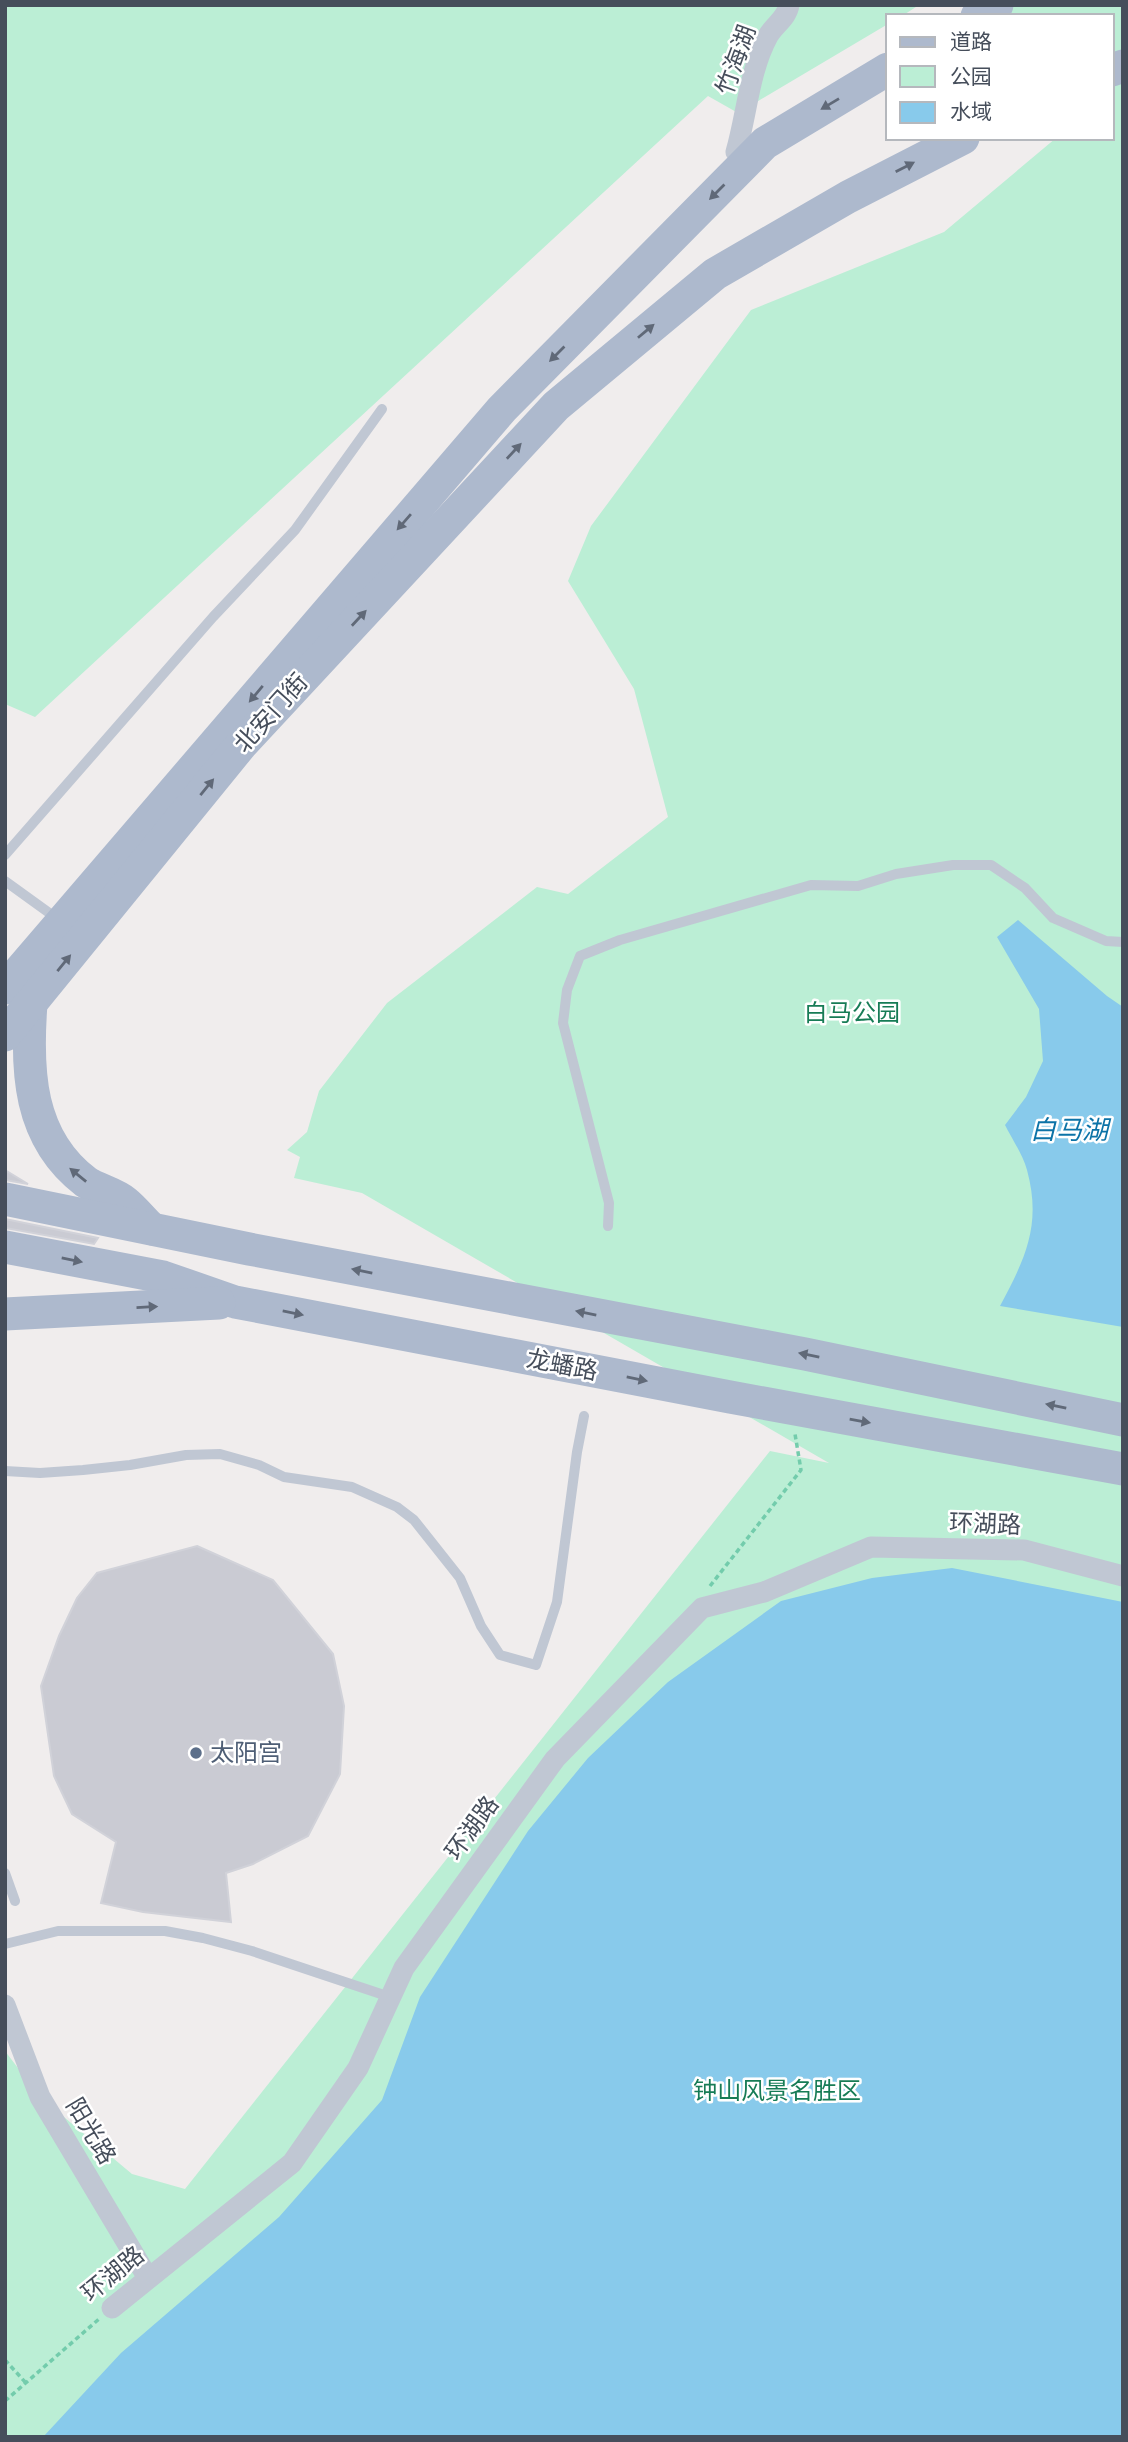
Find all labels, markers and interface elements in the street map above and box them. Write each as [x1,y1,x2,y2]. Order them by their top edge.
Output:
legend [886,14,1114,140]
street label: 竹海湖 [710,21,761,98]
text: 道路 [950,29,992,54]
text: 公园 [950,64,992,89]
one-way arrow [820,98,839,111]
text: 水域 [950,99,992,124]
one-way arrow [895,162,915,173]
one-way arrow [710,183,726,200]
one-way arrow [637,323,655,339]
one-way arrow [549,345,566,362]
one-way arrow [505,443,521,460]
one-way arrow [396,513,412,531]
one-way arrow [351,609,367,627]
street label: 北安门街 [228,667,313,757]
one-way arrow [249,686,264,703]
one-way arrow [199,778,214,795]
one-way arrow [56,955,71,973]
park label: 白马公园 [804,998,900,1026]
water label: 白马湖 [1030,1114,1112,1145]
one-way arrow [69,1167,87,1183]
one-way arrow [61,1254,83,1265]
one-way arrow [351,1265,373,1276]
one-way arrow [136,1301,158,1312]
one-way arrow [282,1307,304,1318]
one-way arrow [575,1307,597,1318]
street label: 龙蟠路 [524,1343,600,1385]
one-way arrow [798,1350,820,1361]
one-way arrow [626,1374,648,1385]
one-way arrow [1045,1401,1067,1412]
one-way arrow [849,1415,871,1426]
street label: 环湖路 [949,1508,1022,1538]
place label: 太阳宫 [210,1738,282,1766]
marker: 太阳宫 [188,1745,204,1761]
street label: 环湖路 [439,1790,504,1865]
park label: 钟山风景名胜区 [693,2076,861,2104]
street label: 阳光路 [61,2092,122,2169]
street label: 环湖路 [76,2240,149,2307]

